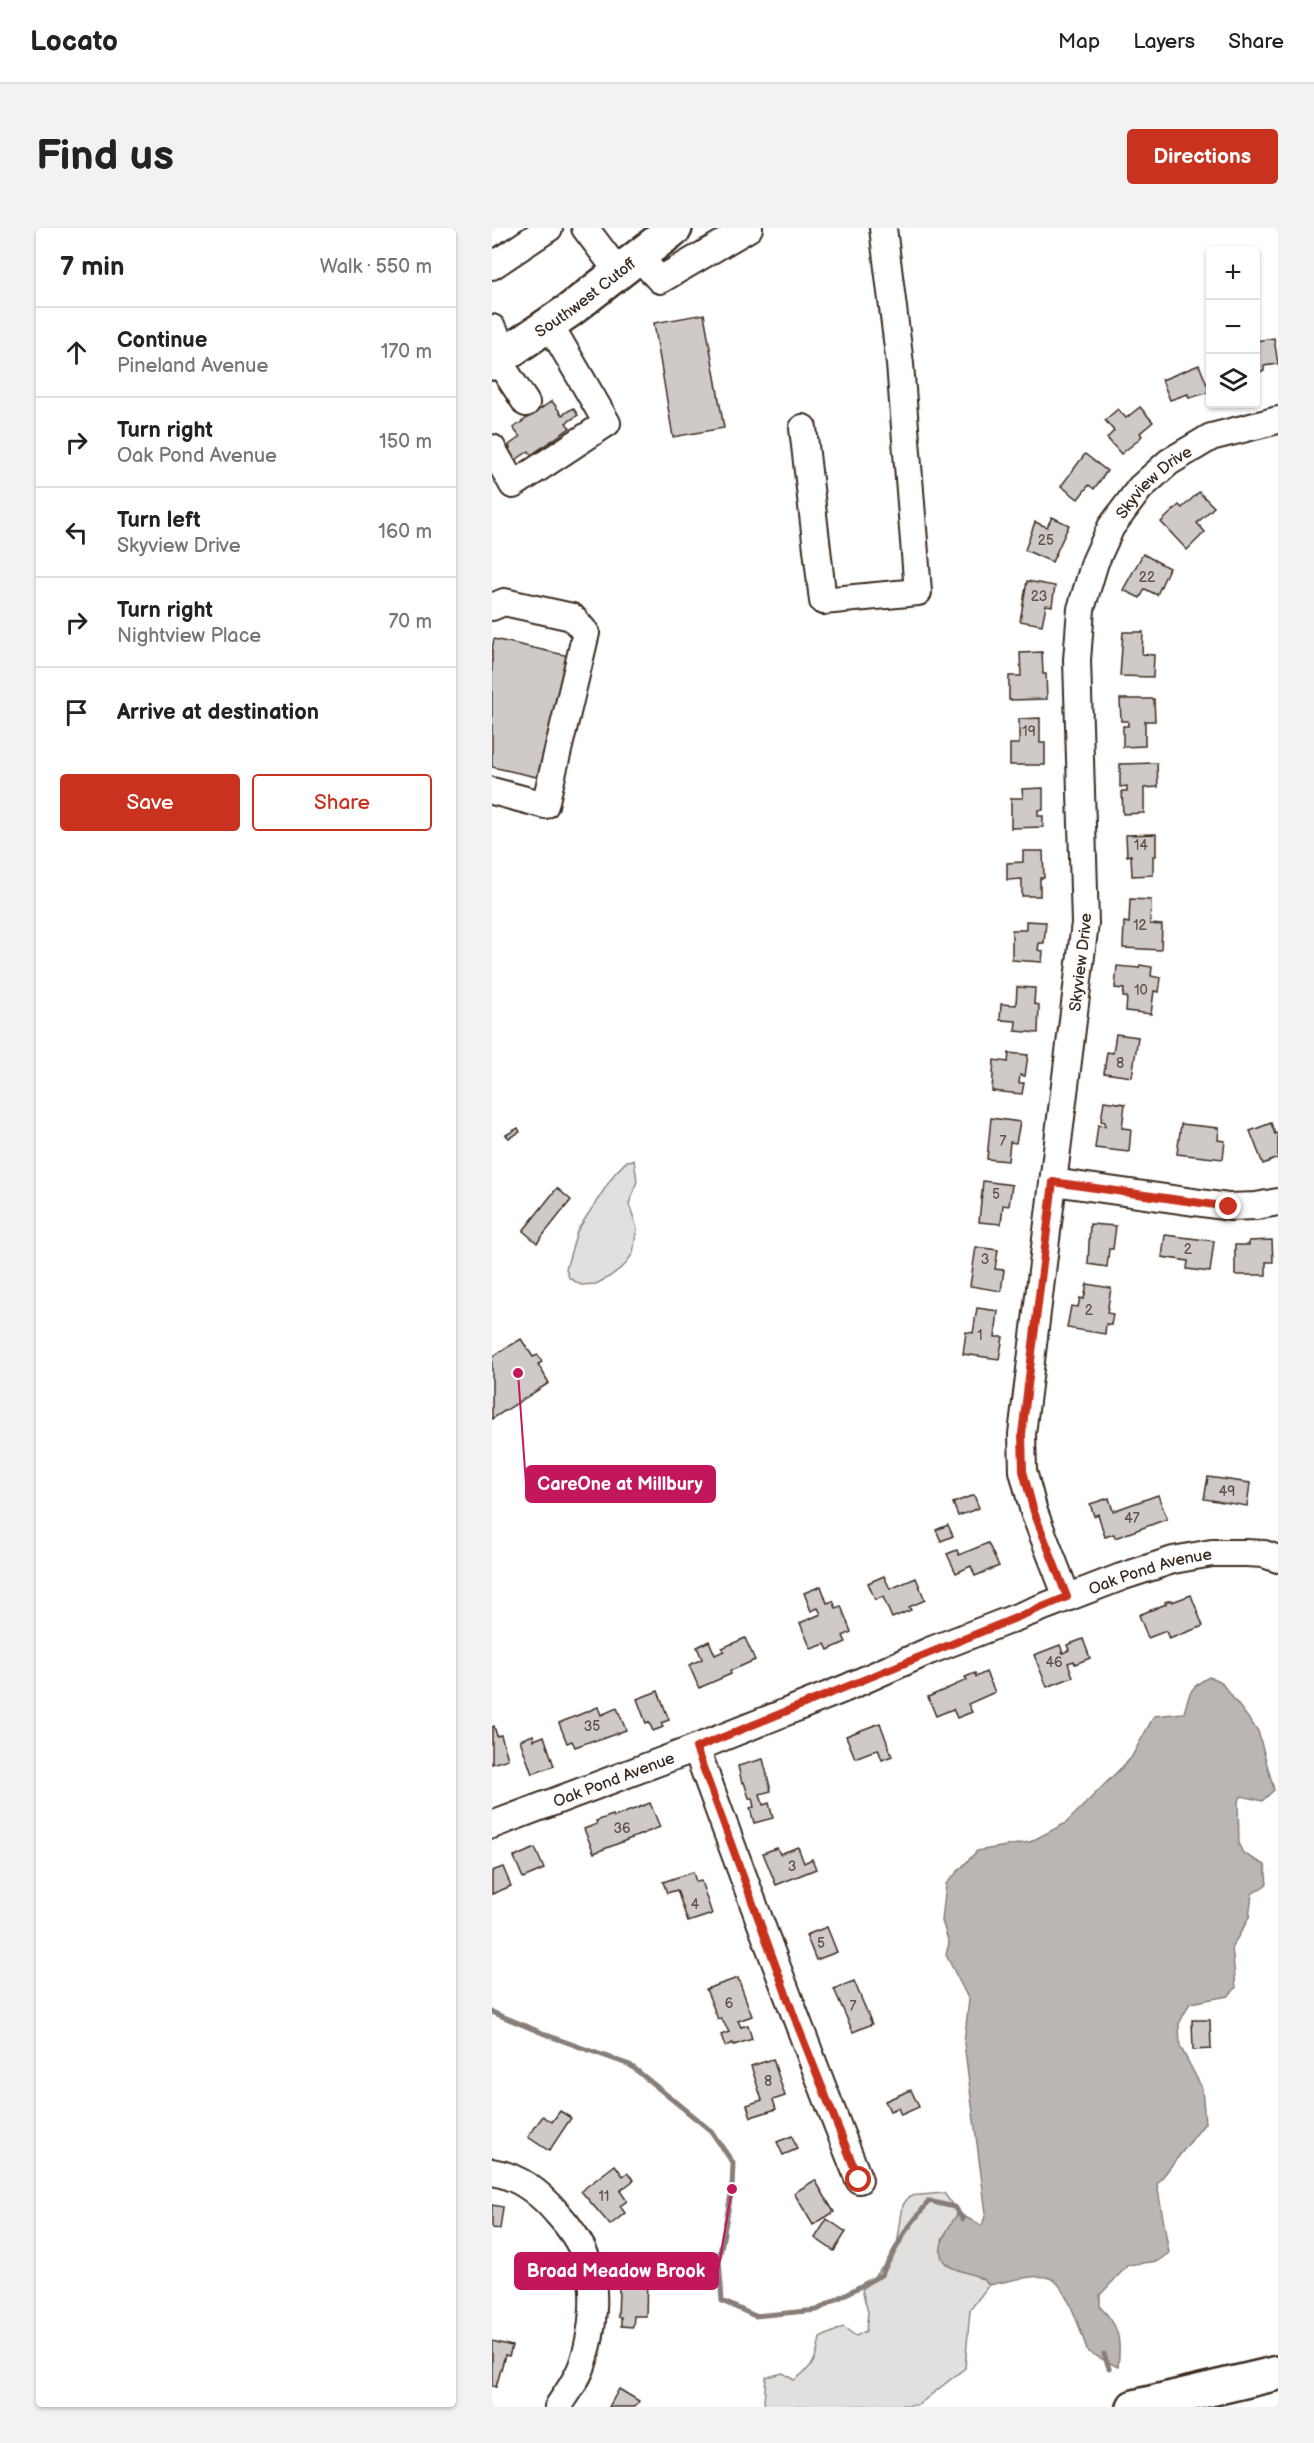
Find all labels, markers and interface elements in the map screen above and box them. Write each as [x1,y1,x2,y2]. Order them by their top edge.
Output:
text: Locato [30,25,118,58]
text: Map [1058,29,1100,54]
text: Layers [1133,29,1195,54]
text: Share [1228,29,1284,54]
button: Directions [1127,129,1278,184]
text: Find us [36,131,174,182]
map controls [1206,246,1260,408]
button: + [1206,246,1260,300]
text: 7 min [60,252,124,283]
street label: Southwest Cutoff [532,254,640,342]
text: Walk · 550 m [320,255,432,279]
button: − [1206,300,1260,354]
text: Continue [117,327,207,354]
icon: ahead [60,336,93,369]
text: 170 m [381,340,432,364]
text: Pineland Avenue [117,354,268,378]
button: layers [1206,354,1260,408]
text: Turn right [117,417,213,444]
icon: right [60,426,93,459]
text: 150 m [379,430,432,454]
street label: Skyview Drive [1112,442,1196,523]
text: Oak Pond Avenue [117,444,277,468]
text: Turn left [117,507,201,534]
icon: left [60,516,93,549]
text: 160 m [378,520,432,544]
house number: 25 [1038,532,1054,549]
text: Skyview Drive [117,534,241,558]
house number: 22 [1139,569,1156,586]
house number: 23 [1031,588,1047,605]
text: Turn right [117,597,213,624]
icon: right [60,606,93,639]
text: 70 m [388,610,432,634]
text: Nightview Place [117,624,261,648]
icon: arrive [60,696,93,729]
text: Arrive at destination [117,699,319,726]
house number: 19 [1022,723,1036,740]
button: Save [60,774,240,831]
button: Share [252,774,432,831]
house number: 14 [1134,837,1148,854]
street label: Skyview Drive [1066,912,1096,1013]
house number: 12 [1133,917,1148,934]
house number: 10 [1134,982,1148,999]
house number: 8 [1116,1055,1124,1072]
house number: 7 [1000,1133,1007,1150]
house number: 5 [992,1186,1000,1203]
route end [1215,1193,1241,1219]
house number: 2 [1184,1241,1193,1258]
house number: 3 [981,1251,989,1268]
house number: 2 [1085,1302,1094,1319]
house number: 1 [977,1327,983,1344]
callout: CareOne at Millbury [526,1466,715,1502]
text: CareOne at Millbury [537,1474,703,1495]
house number: 49 [1219,1483,1235,1500]
house number: 47 [1124,1510,1140,1527]
street label: Oak Pond Avenue [1086,1545,1214,1600]
house number: 46 [1045,1654,1063,1671]
house number: 35 [584,1718,600,1735]
street label: Oak Pond Avenue [551,1749,678,1812]
house number: 36 [613,1820,631,1837]
house number: 3 [788,1858,796,1875]
house number: 4 [691,1896,700,1913]
house number: 5 [817,1935,825,1952]
house number: 6 [725,1995,734,2012]
house number: 7 [850,1998,857,2015]
house number: 8 [764,2073,772,2090]
route start [845,2166,871,2192]
house number: 11 [599,2188,609,2205]
callout: Broad Meadow Brook [515,2253,718,2289]
text: Broad Meadow Brook [527,2261,706,2282]

